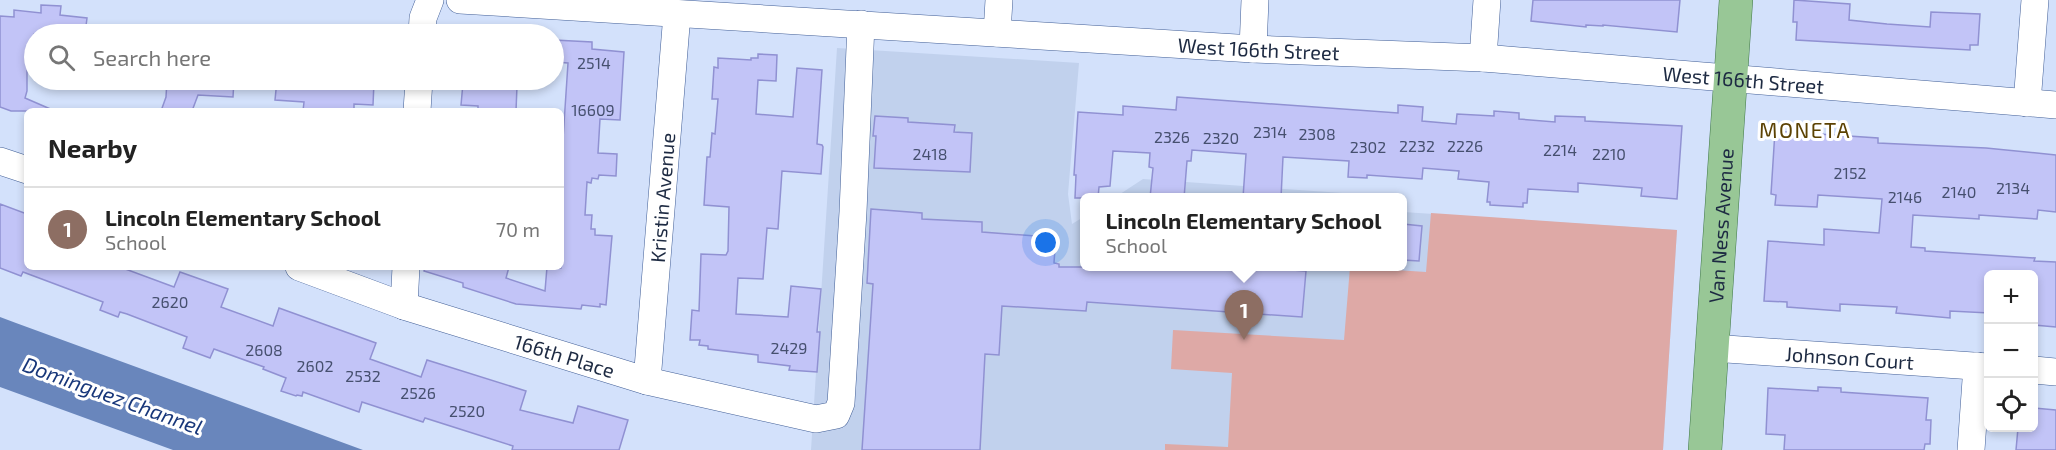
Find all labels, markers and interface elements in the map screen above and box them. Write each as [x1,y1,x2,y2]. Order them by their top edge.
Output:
search box [24,24,564,90]
street label: West 166th Street [1177,32,1340,64]
icon: search [45,41,78,74]
text: Search here [93,44,211,70]
house number: 2514 [577,53,611,72]
street label: West 166th Street [1662,61,1825,98]
house number: 16609 [571,100,615,119]
district label: MONETA [1759,117,1851,142]
house number: 2314 [1253,122,1287,141]
house number: 2308 [1298,124,1336,143]
house number: 2326 [1154,127,1190,146]
house number: 2320 [1203,128,1239,147]
text: Nearby [48,132,137,163]
street label: Kristin Avenue [645,132,679,264]
house number: 2232 [1399,136,1435,155]
house number: 2226 [1447,136,1483,155]
house number: 2302 [1350,137,1386,156]
house number: 2214 [1543,140,1577,159]
house number: 2418 [913,144,947,163]
house number: 2210 [1592,144,1626,163]
street label: Van Ness Avenue [1703,147,1738,304]
house number: 2152 [1834,163,1866,182]
house number: 2134 [1996,178,2030,197]
house number: 2140 [1942,182,1976,201]
house number: 2146 [1888,187,1922,206]
popup [1080,193,1407,271]
text: Lincoln Elementary School [105,204,381,230]
text: Lincoln Elementary School [1106,207,1381,233]
text: 1 [63,217,72,241]
text: 70 m [496,217,540,241]
your location [1031,228,1060,257]
text: School [105,230,166,254]
text: School [1106,233,1167,257]
map controls [1984,270,2038,432]
button: + [1984,270,2038,324]
pin: 1 [1224,290,1264,340]
house number: 2620 [152,292,188,311]
button: − [1984,324,2038,378]
street label: 166th Place [511,329,618,382]
house number: 2429 [771,338,807,357]
house number: 2608 [245,340,283,359]
street label: Johnson Court [1785,341,1915,374]
water label: Dominguez Channel [20,351,206,439]
house number: 2602 [297,356,333,375]
house number: 2532 [345,366,381,385]
button: locate [1984,378,2038,432]
house number: 2526 [400,383,436,402]
house number: 2520 [449,401,485,420]

